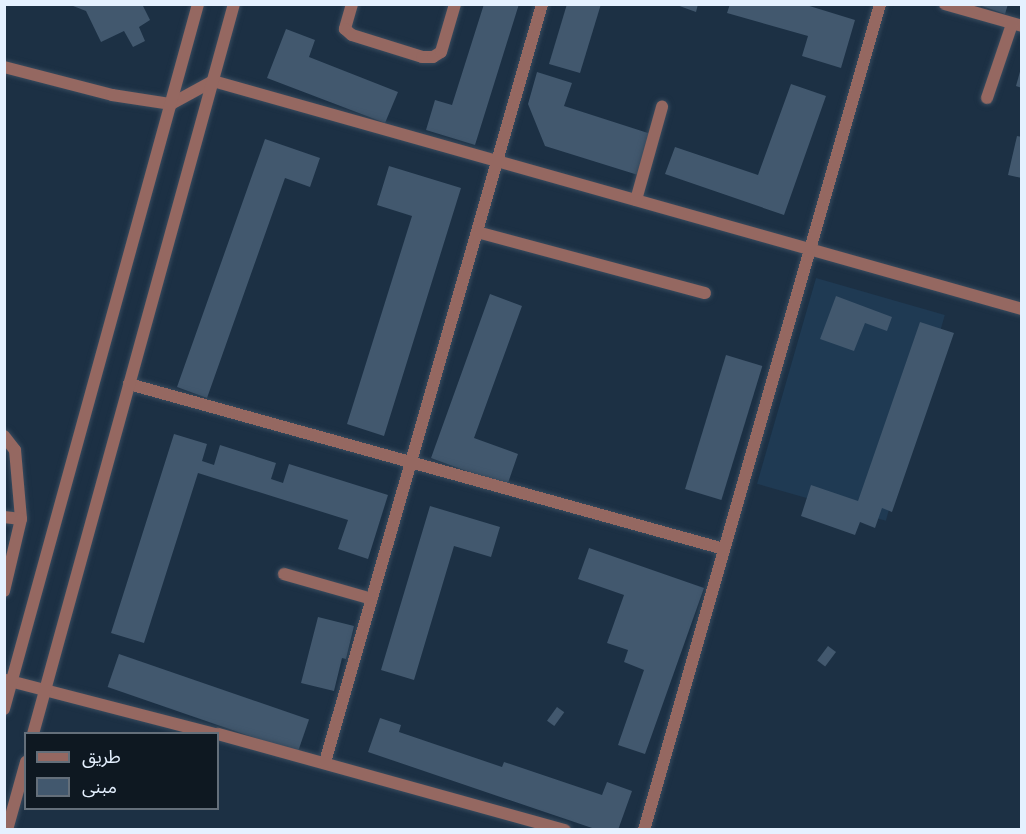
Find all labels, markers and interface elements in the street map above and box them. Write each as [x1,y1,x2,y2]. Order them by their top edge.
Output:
legend [24,732,219,810]
text: طريق [82,746,121,768]
text: مبنى [82,776,117,798]

